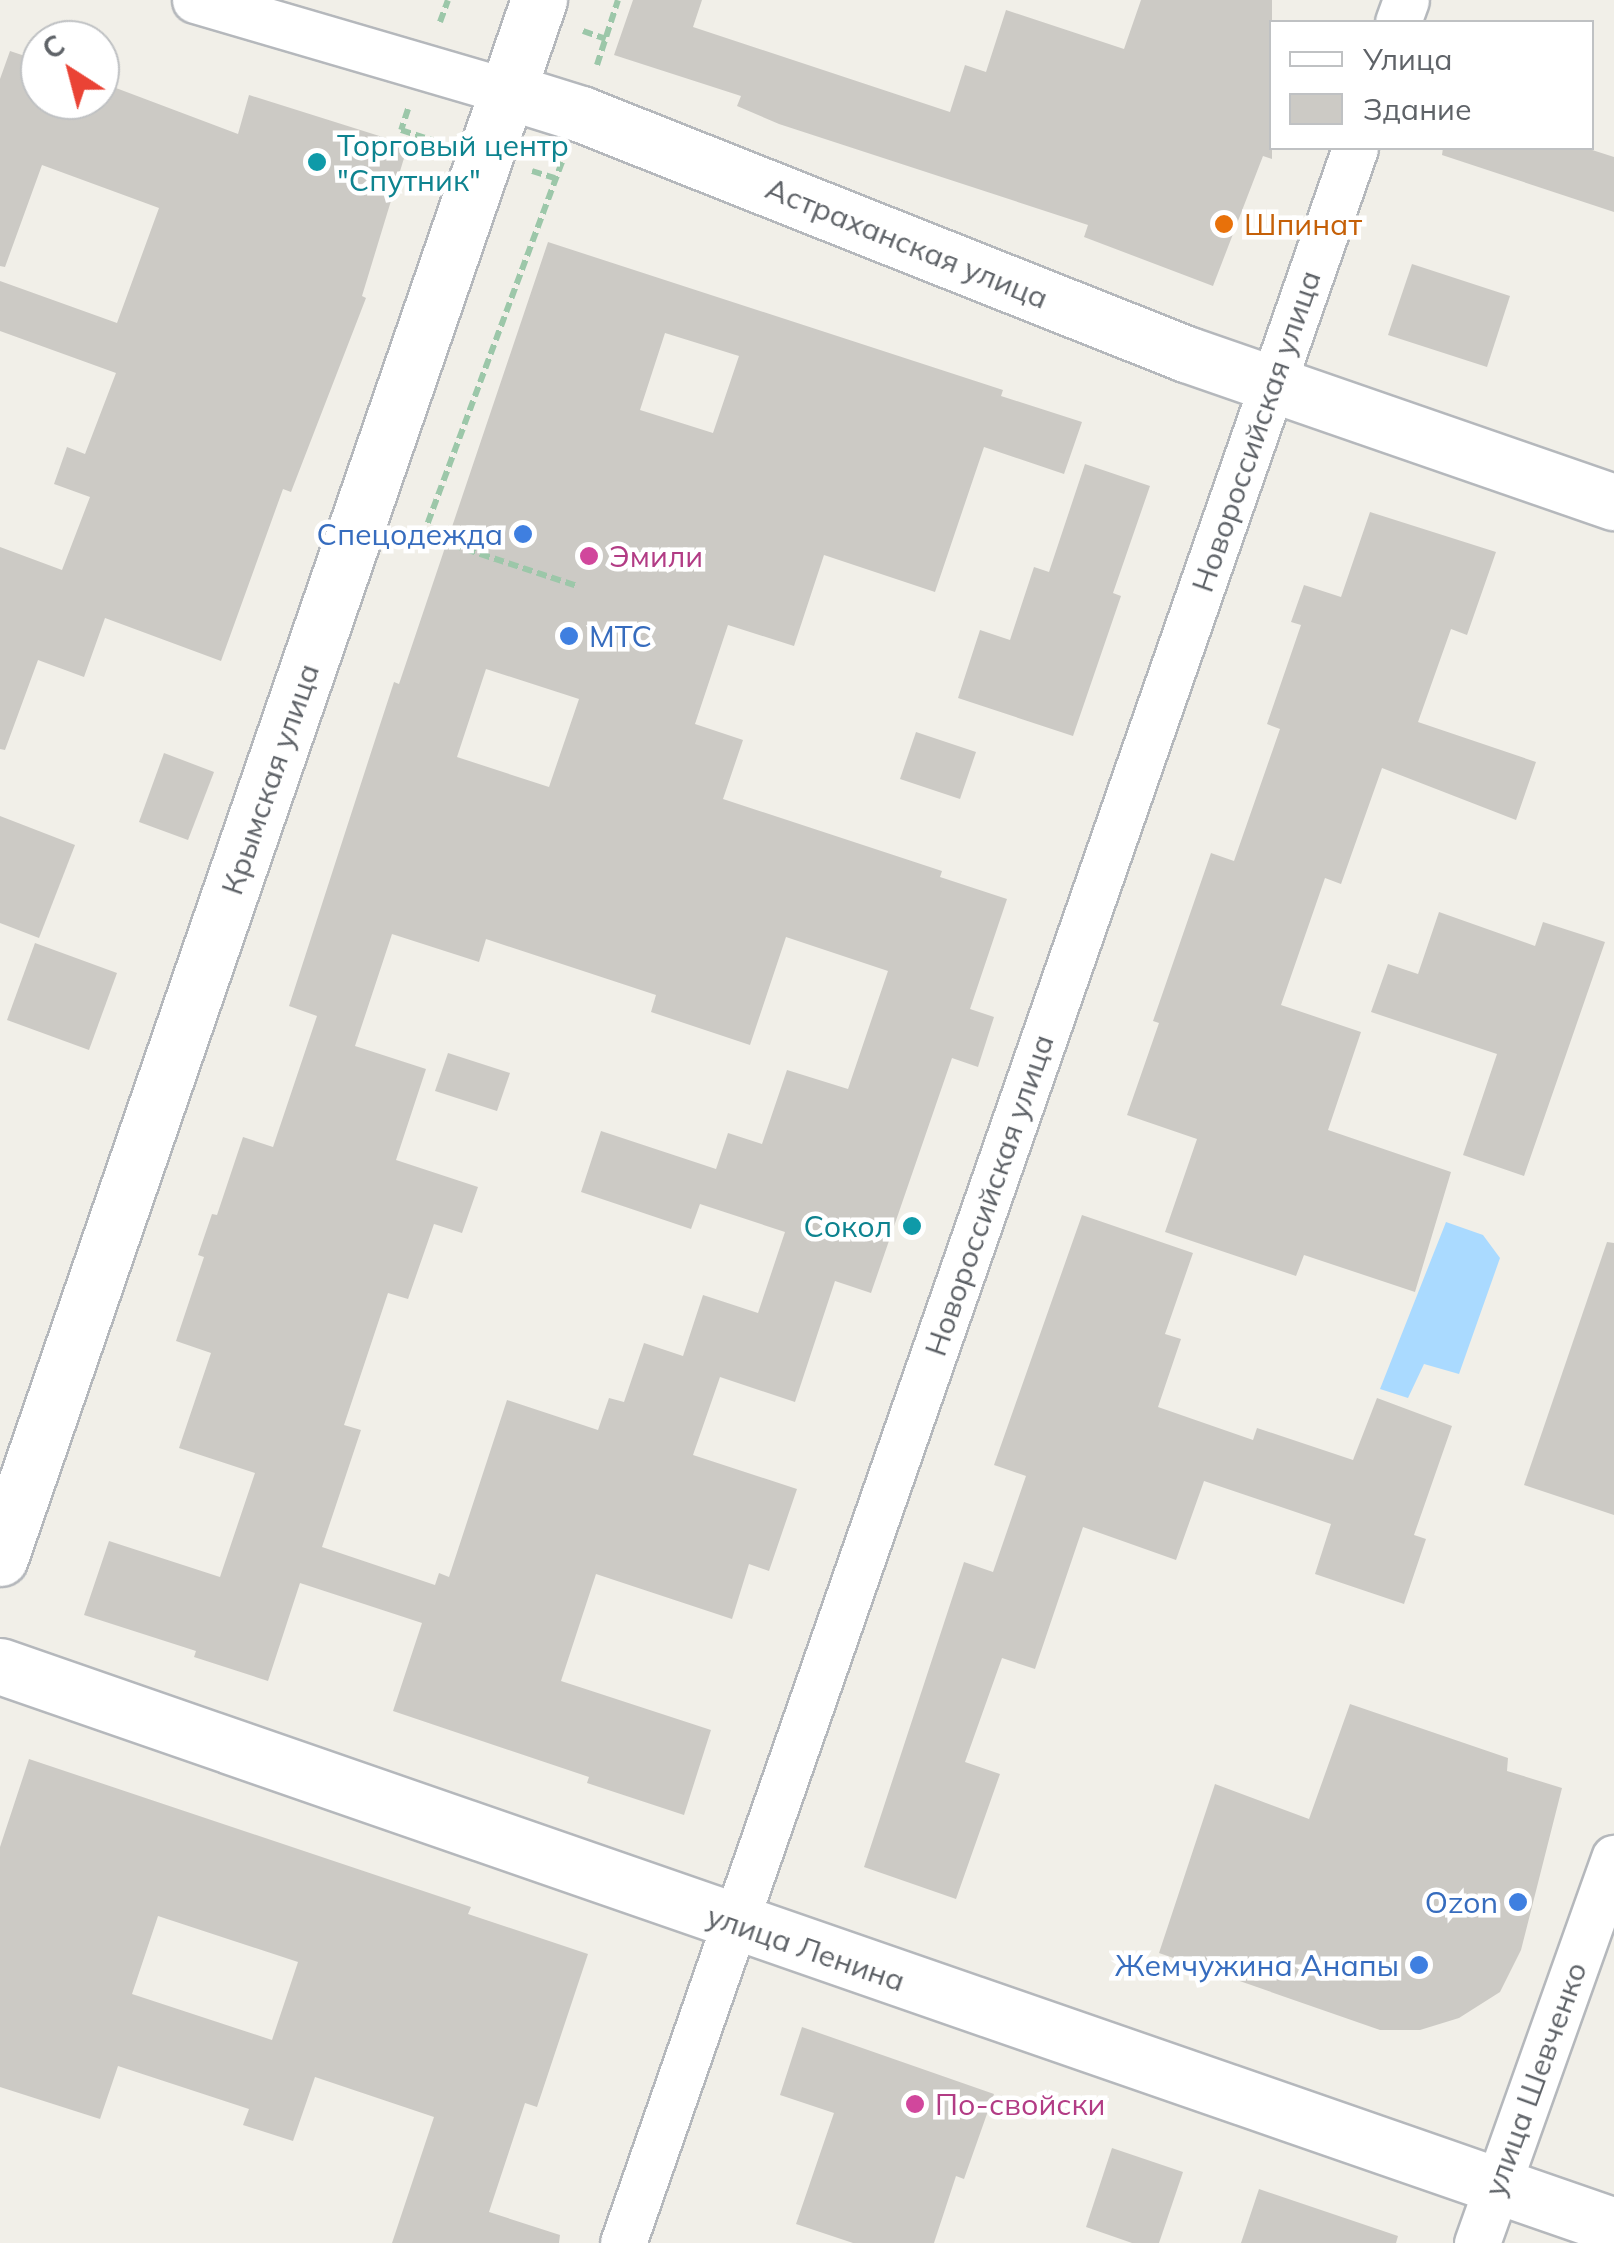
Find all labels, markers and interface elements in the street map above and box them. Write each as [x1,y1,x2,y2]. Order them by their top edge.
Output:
north arrow [20,20,120,120]
legend [1269,20,1594,150]
text: С [35,27,71,67]
text: Улица [1363,40,1453,78]
text: Здание [1363,90,1472,128]
place label: Торговый центр "Спутник" [337,127,569,198]
marker: Торговый центр "Спутник" [306,151,328,173]
street label: Астраханская улица [761,170,1053,316]
place label: Шпинат [1244,206,1362,242]
marker: Шпинат [1213,213,1235,235]
street label: Новороссийская улица [1184,266,1328,596]
place label: Спецодежда [317,516,503,552]
marker: Спецодежда [512,523,534,545]
place label: Эмили [609,538,703,574]
marker: Эмили [578,545,600,567]
place label: МТС [589,618,652,654]
marker: МТС [558,625,580,647]
street label: Крымская улица [214,659,326,899]
street label: Новороссийская улица [917,1030,1061,1360]
place label: Сокол [803,1208,892,1244]
marker: Сокол [901,1215,923,1237]
place label: Ozon [1425,1884,1498,1920]
marker: Ozon [1507,1891,1529,1913]
street label: улица Ленина [702,1897,910,1999]
place label: Жемчужина Анапы [1115,1947,1399,1983]
marker: Жемчужина Анапы [1408,1954,1430,1976]
street label: улица Шевченко [1476,1957,1594,2201]
place label: По-свойски [935,2086,1105,2122]
marker: По-свойски [904,2093,926,2115]

